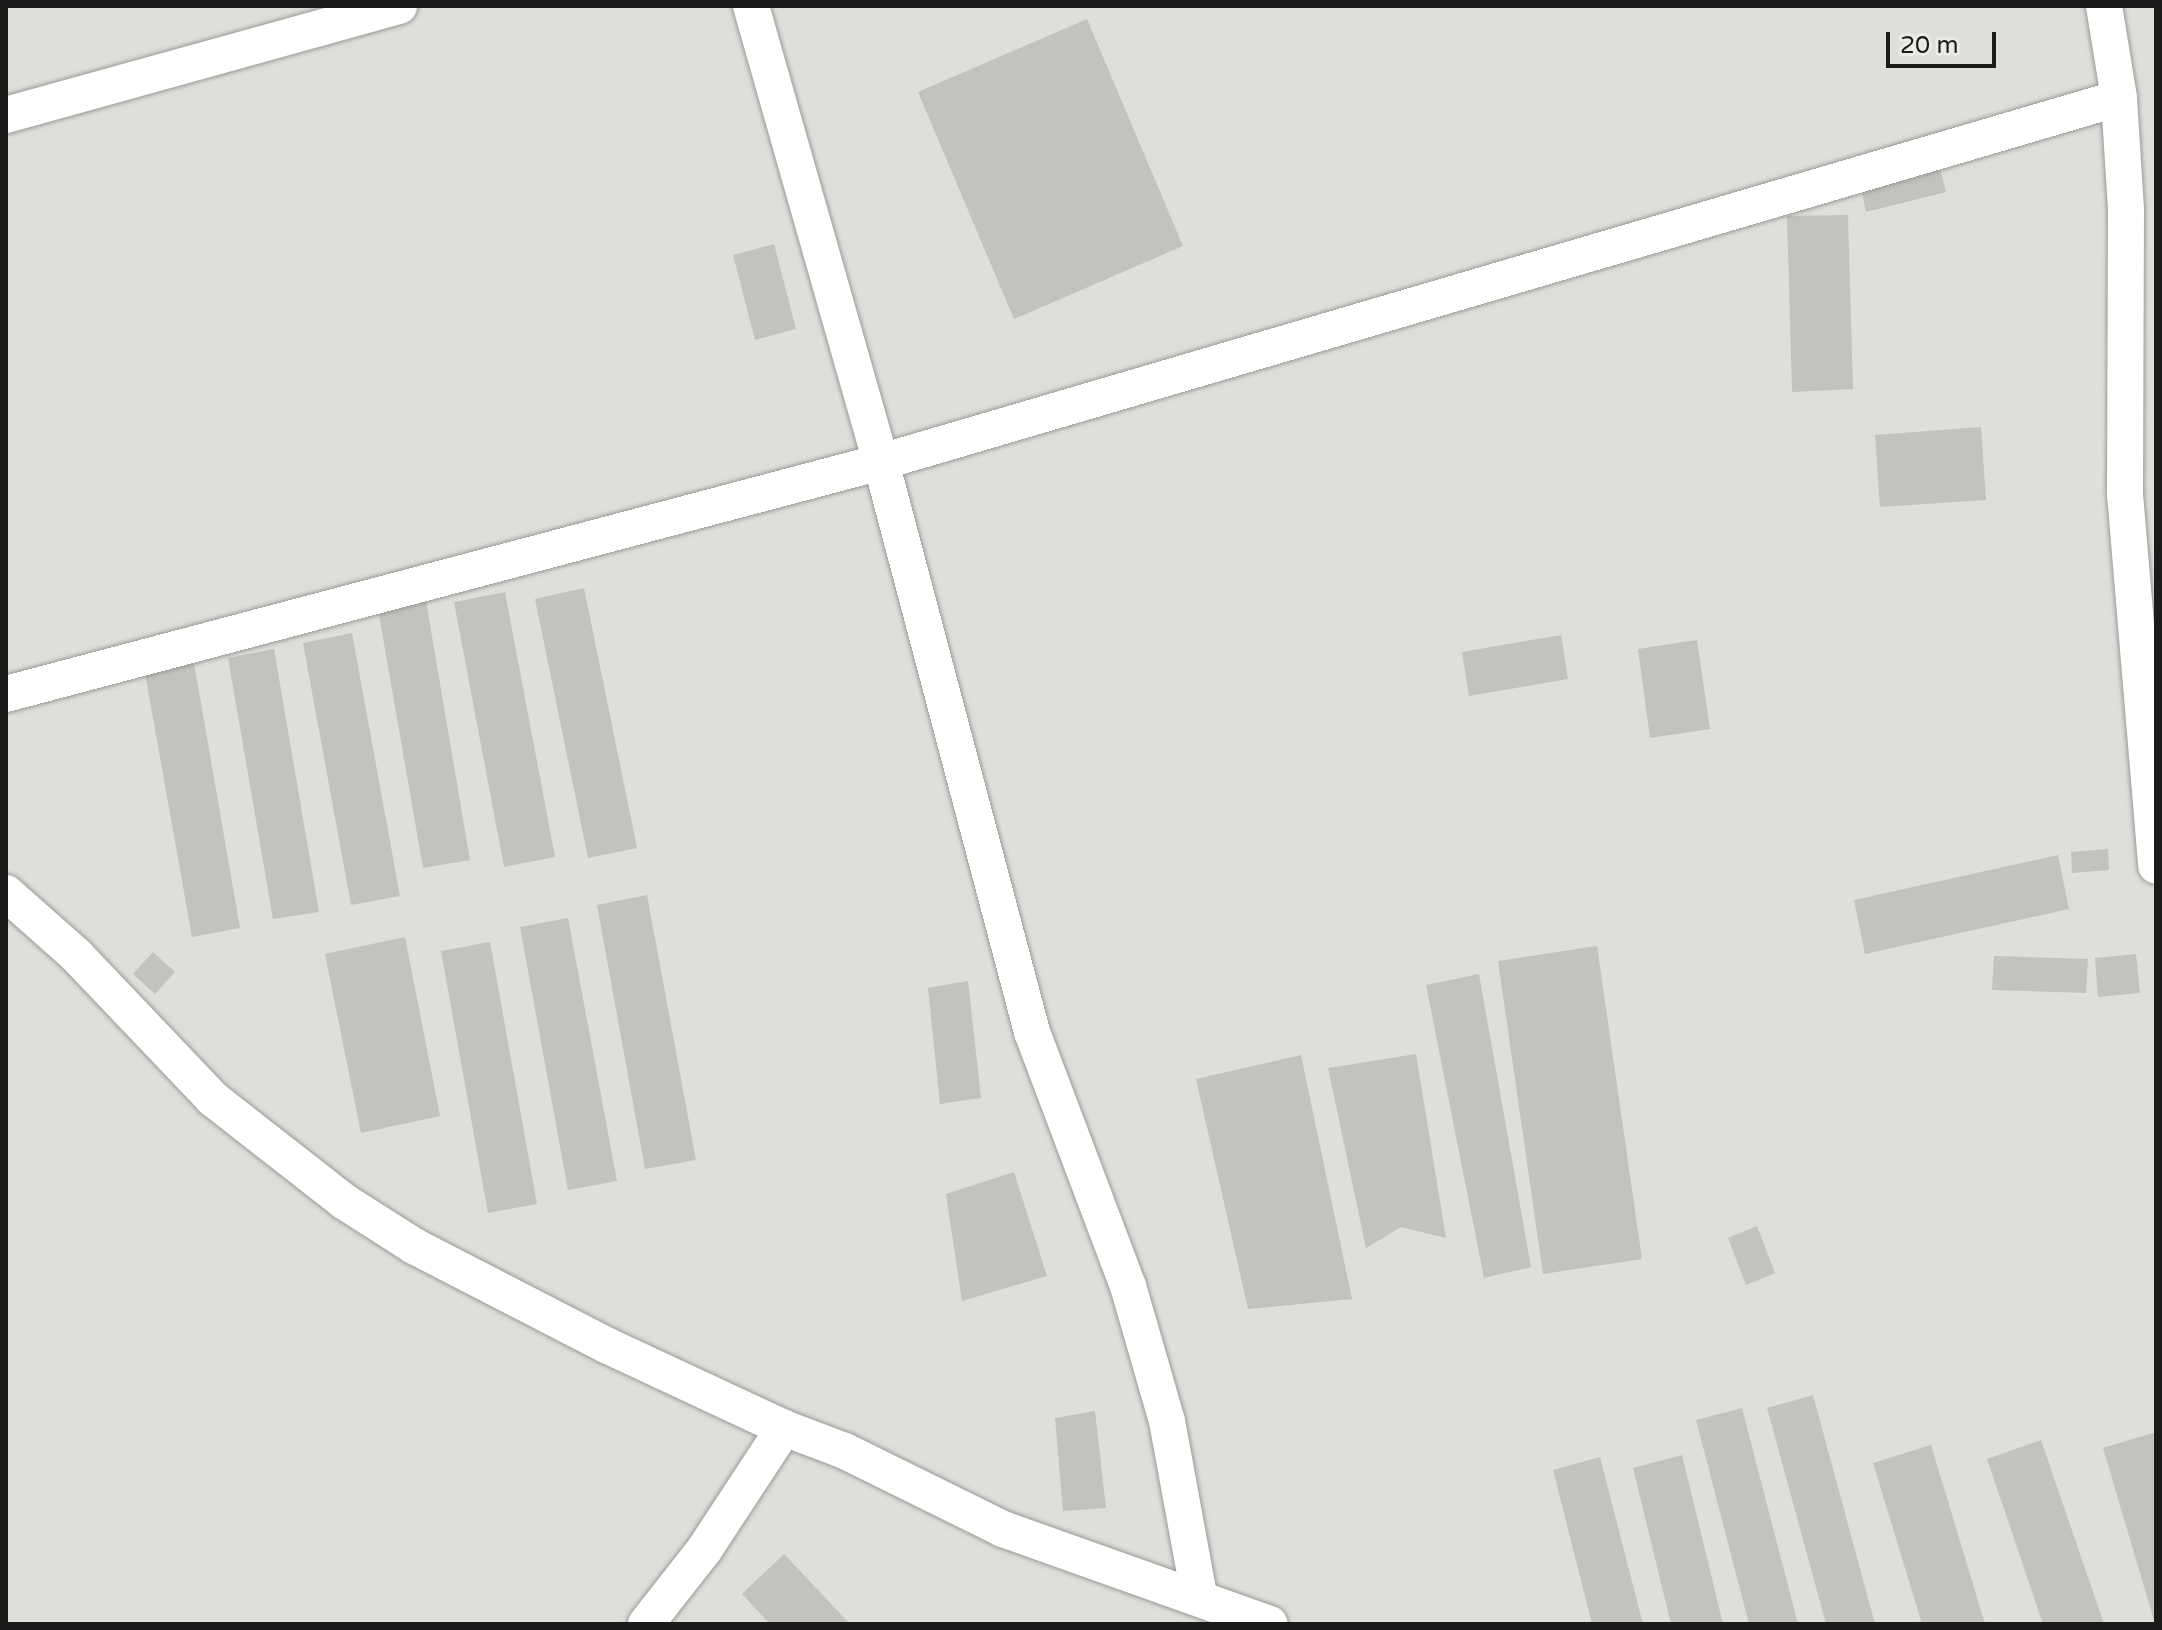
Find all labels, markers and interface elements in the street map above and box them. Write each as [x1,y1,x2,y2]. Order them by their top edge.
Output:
scale bar [1890,16,2000,66]
text: 20 m [1900,31,1958,60]

